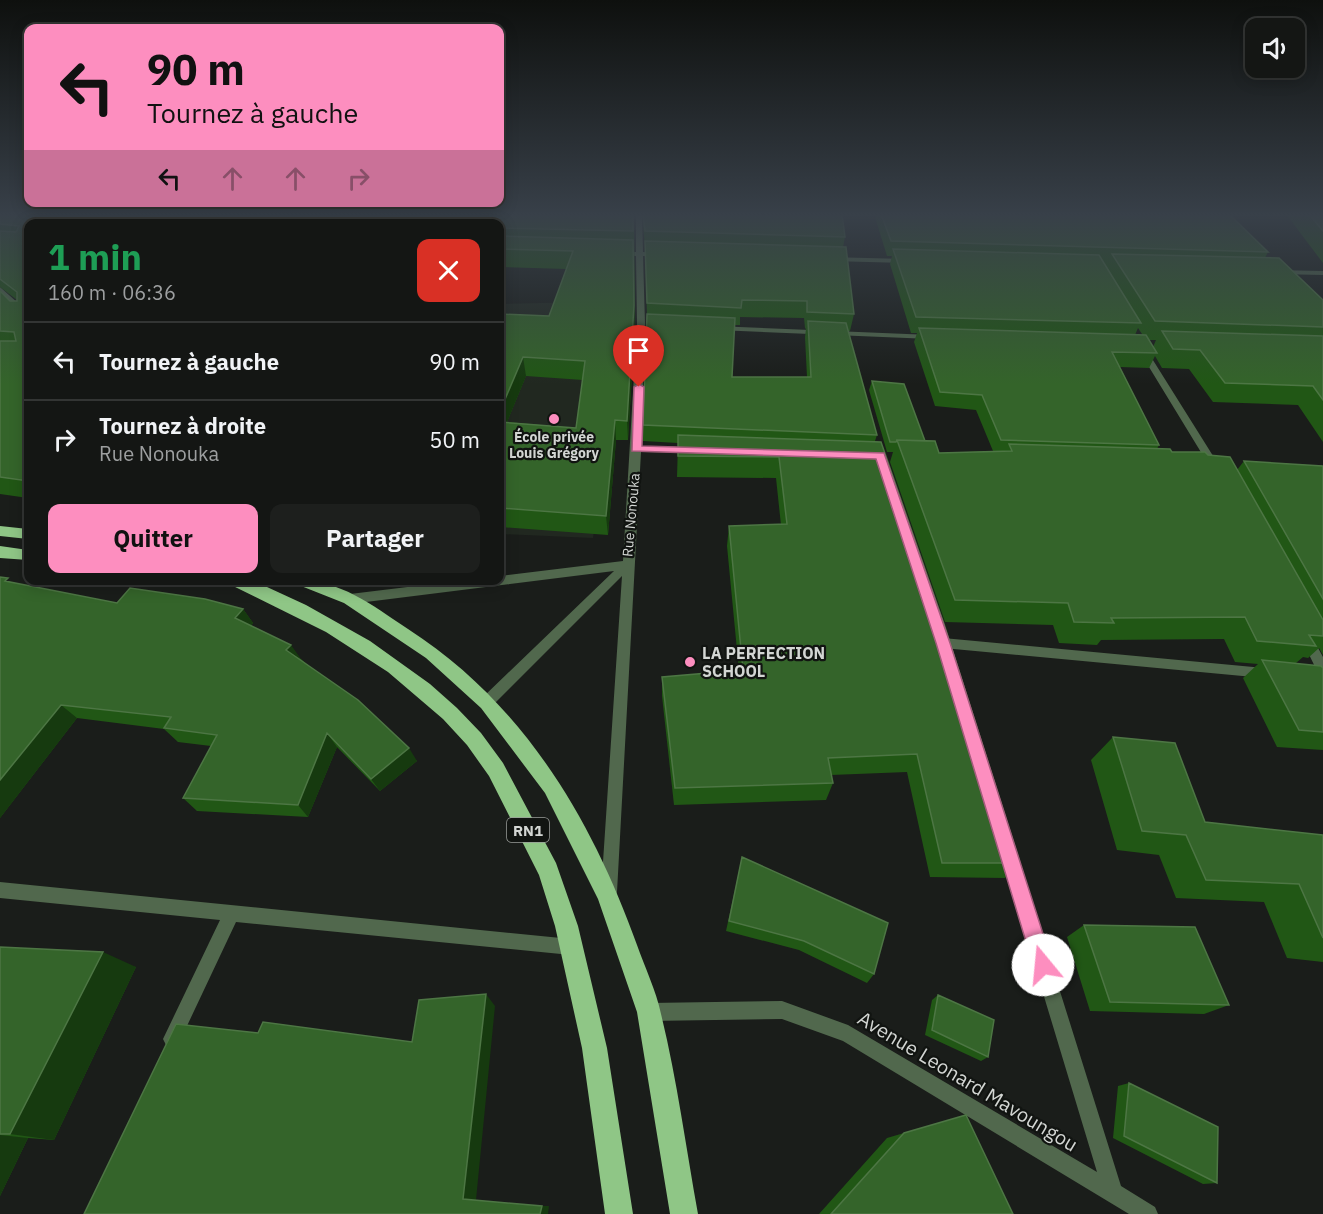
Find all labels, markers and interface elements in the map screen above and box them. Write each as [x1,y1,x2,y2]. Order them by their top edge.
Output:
map controls [1245,18,1305,78]
button: sound [1245,18,1305,78]
text: 90 m [147,42,245,97]
icon: left [48,48,126,126]
text: Tournez à gauche [147,95,358,130]
icon: left [153,162,186,195]
icon: ahead [216,162,249,195]
icon: ahead [279,162,312,195]
icon: right [342,162,375,195]
text: 1 min [48,233,142,280]
button: close [417,239,480,302]
text: 160 m · 06:36 [48,279,176,306]
pin [613,325,664,387]
icon: arrive [622,334,655,367]
icon: left [48,345,81,378]
text: Tournez à gauche [99,347,279,376]
text: 90 m [429,347,480,376]
text: Tournez à droite [99,411,266,440]
marker: École privée Louis Grégory [547,412,561,426]
icon: right [48,423,81,456]
text: 50 m [429,425,480,454]
place label: École privée Louis Grégory [509,427,600,462]
text: Rue Nonouka [99,440,219,467]
street label: Rue Nonouka [618,472,644,558]
button: Quitter [48,504,258,573]
button: Partager [270,504,480,573]
place label: LA PERFECTION SCHOOL [702,643,825,681]
marker: LA PERFECTION SCHOOL [683,655,697,669]
road number: RN1 [507,818,549,842]
position arrow [1011,933,1075,997]
street label: Avenue Leonard Mavoungou [853,1004,1083,1158]

